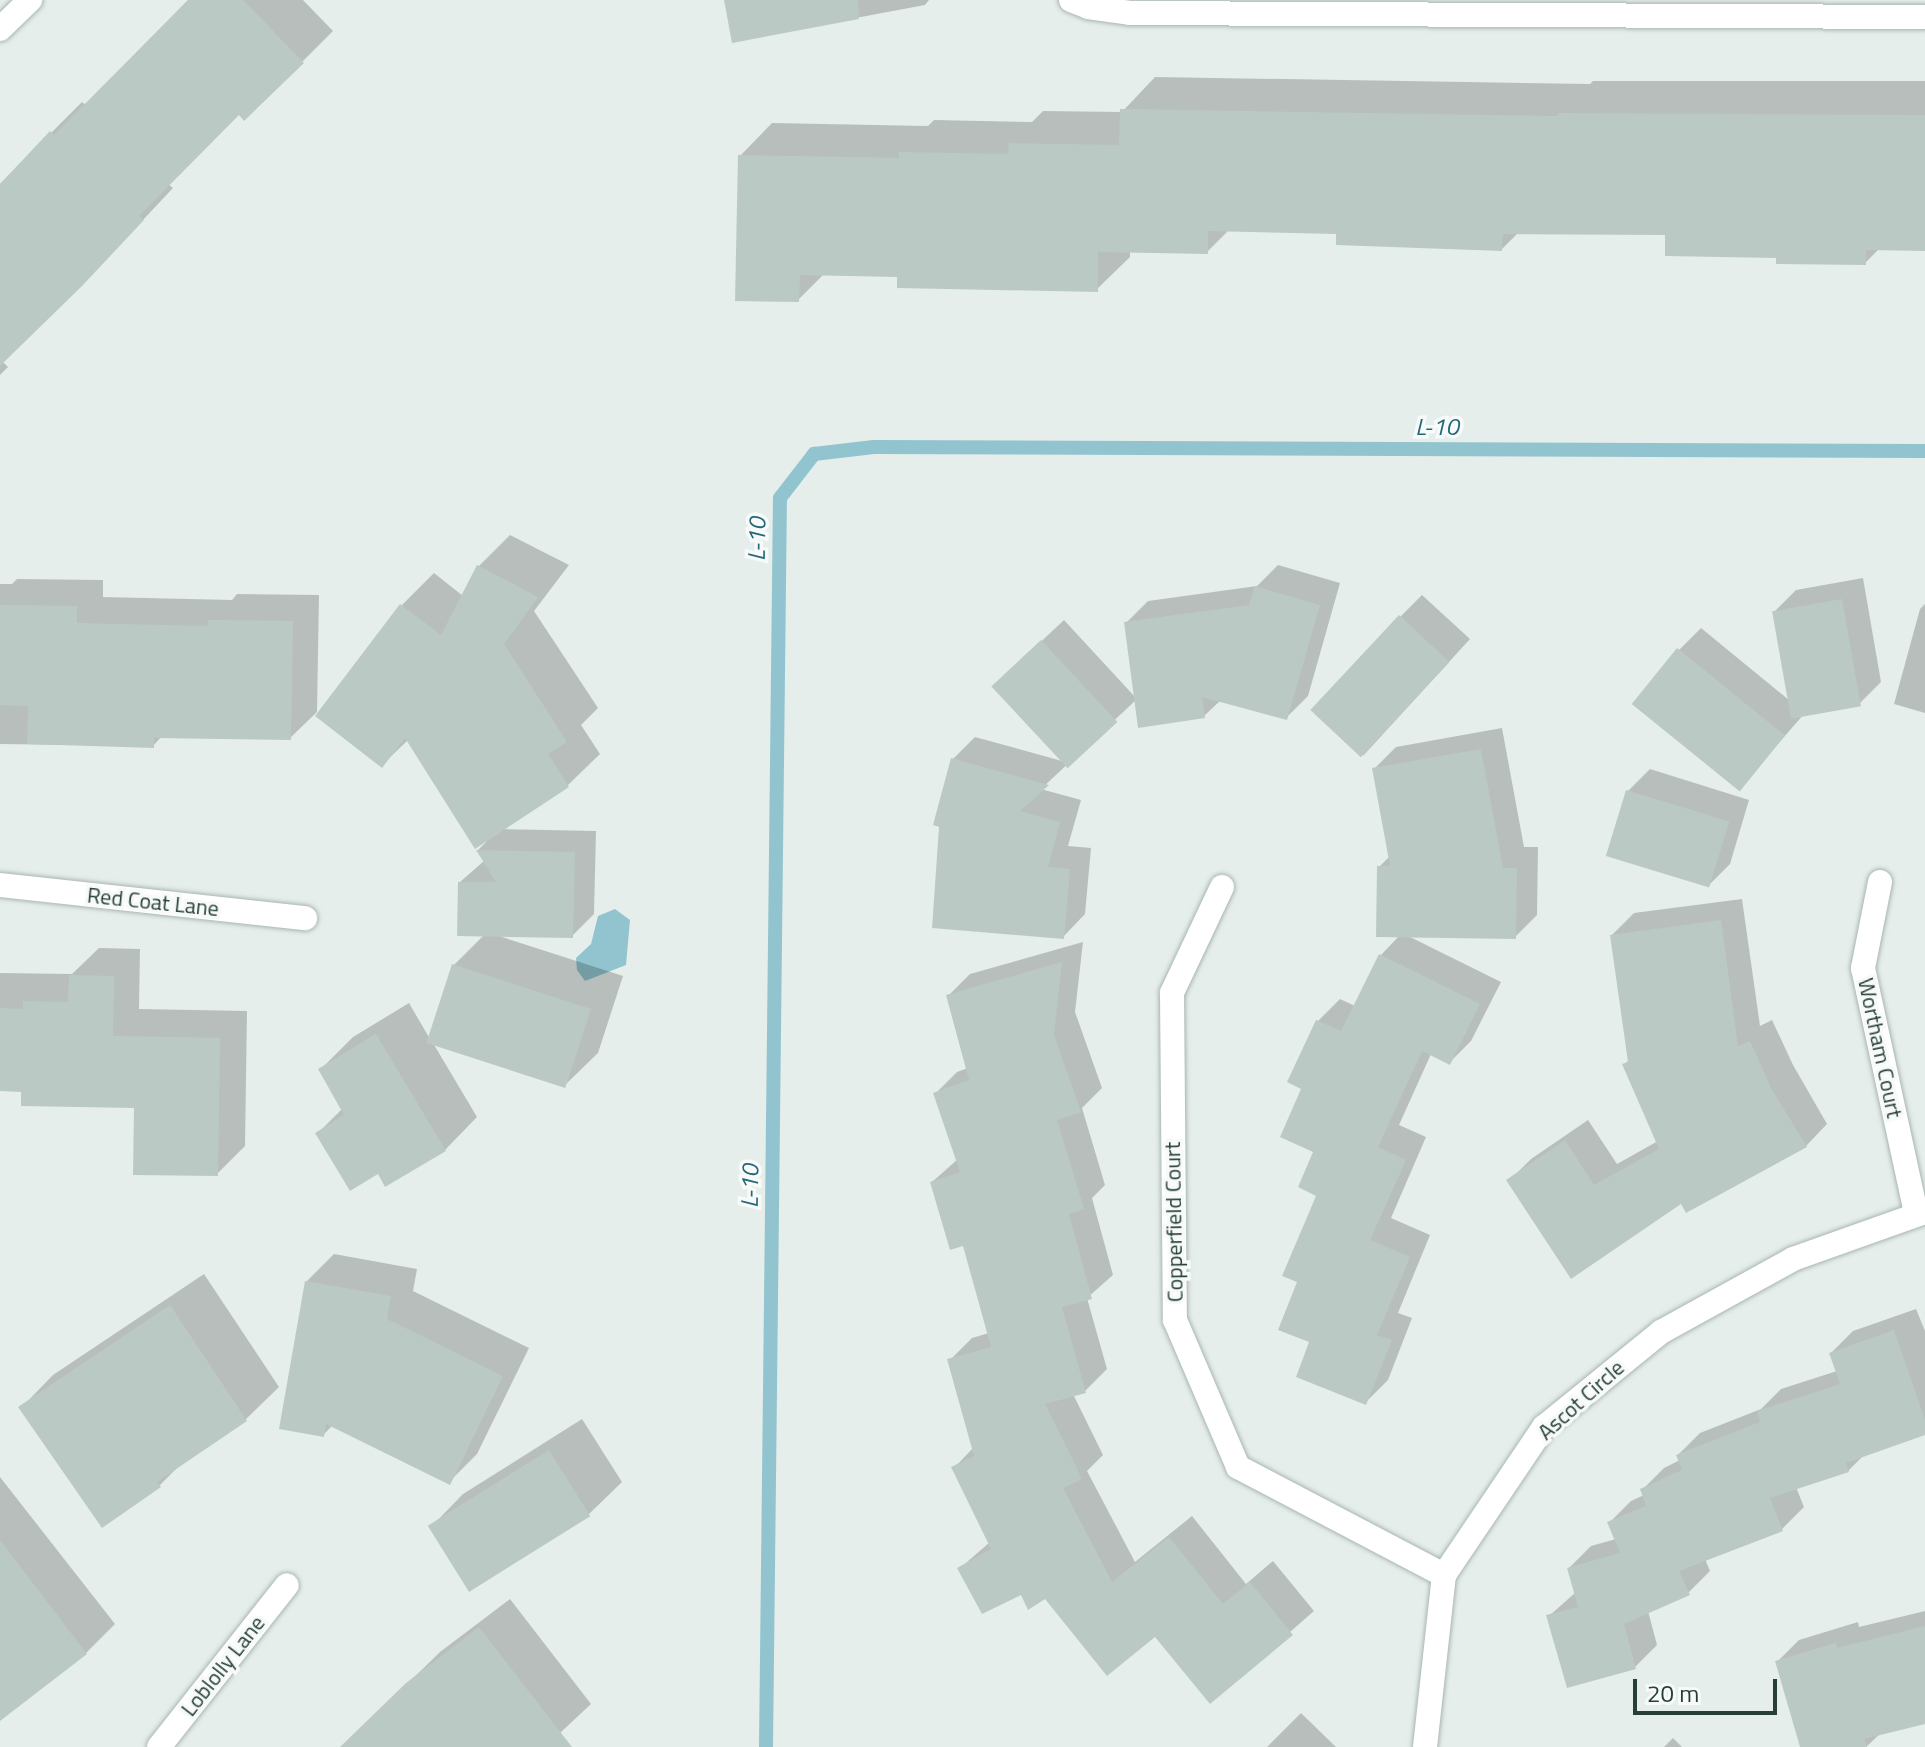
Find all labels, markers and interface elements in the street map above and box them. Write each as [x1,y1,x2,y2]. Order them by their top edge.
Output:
water label: L-10 [1415,413,1459,441]
water label: L-10 [742,517,772,561]
street label: Red Coat Lane [86,882,220,922]
street label: Wortham Court [1852,976,1908,1120]
street label: Copperfield Court [1159,1142,1189,1302]
water label: L-10 [735,1164,765,1208]
street label: Ascot Circle [1532,1354,1630,1446]
street label: Loblolly Lane [176,1610,270,1722]
scale bar [1637,1663,1781,1713]
text: 20 m [1647,1675,1699,1711]

